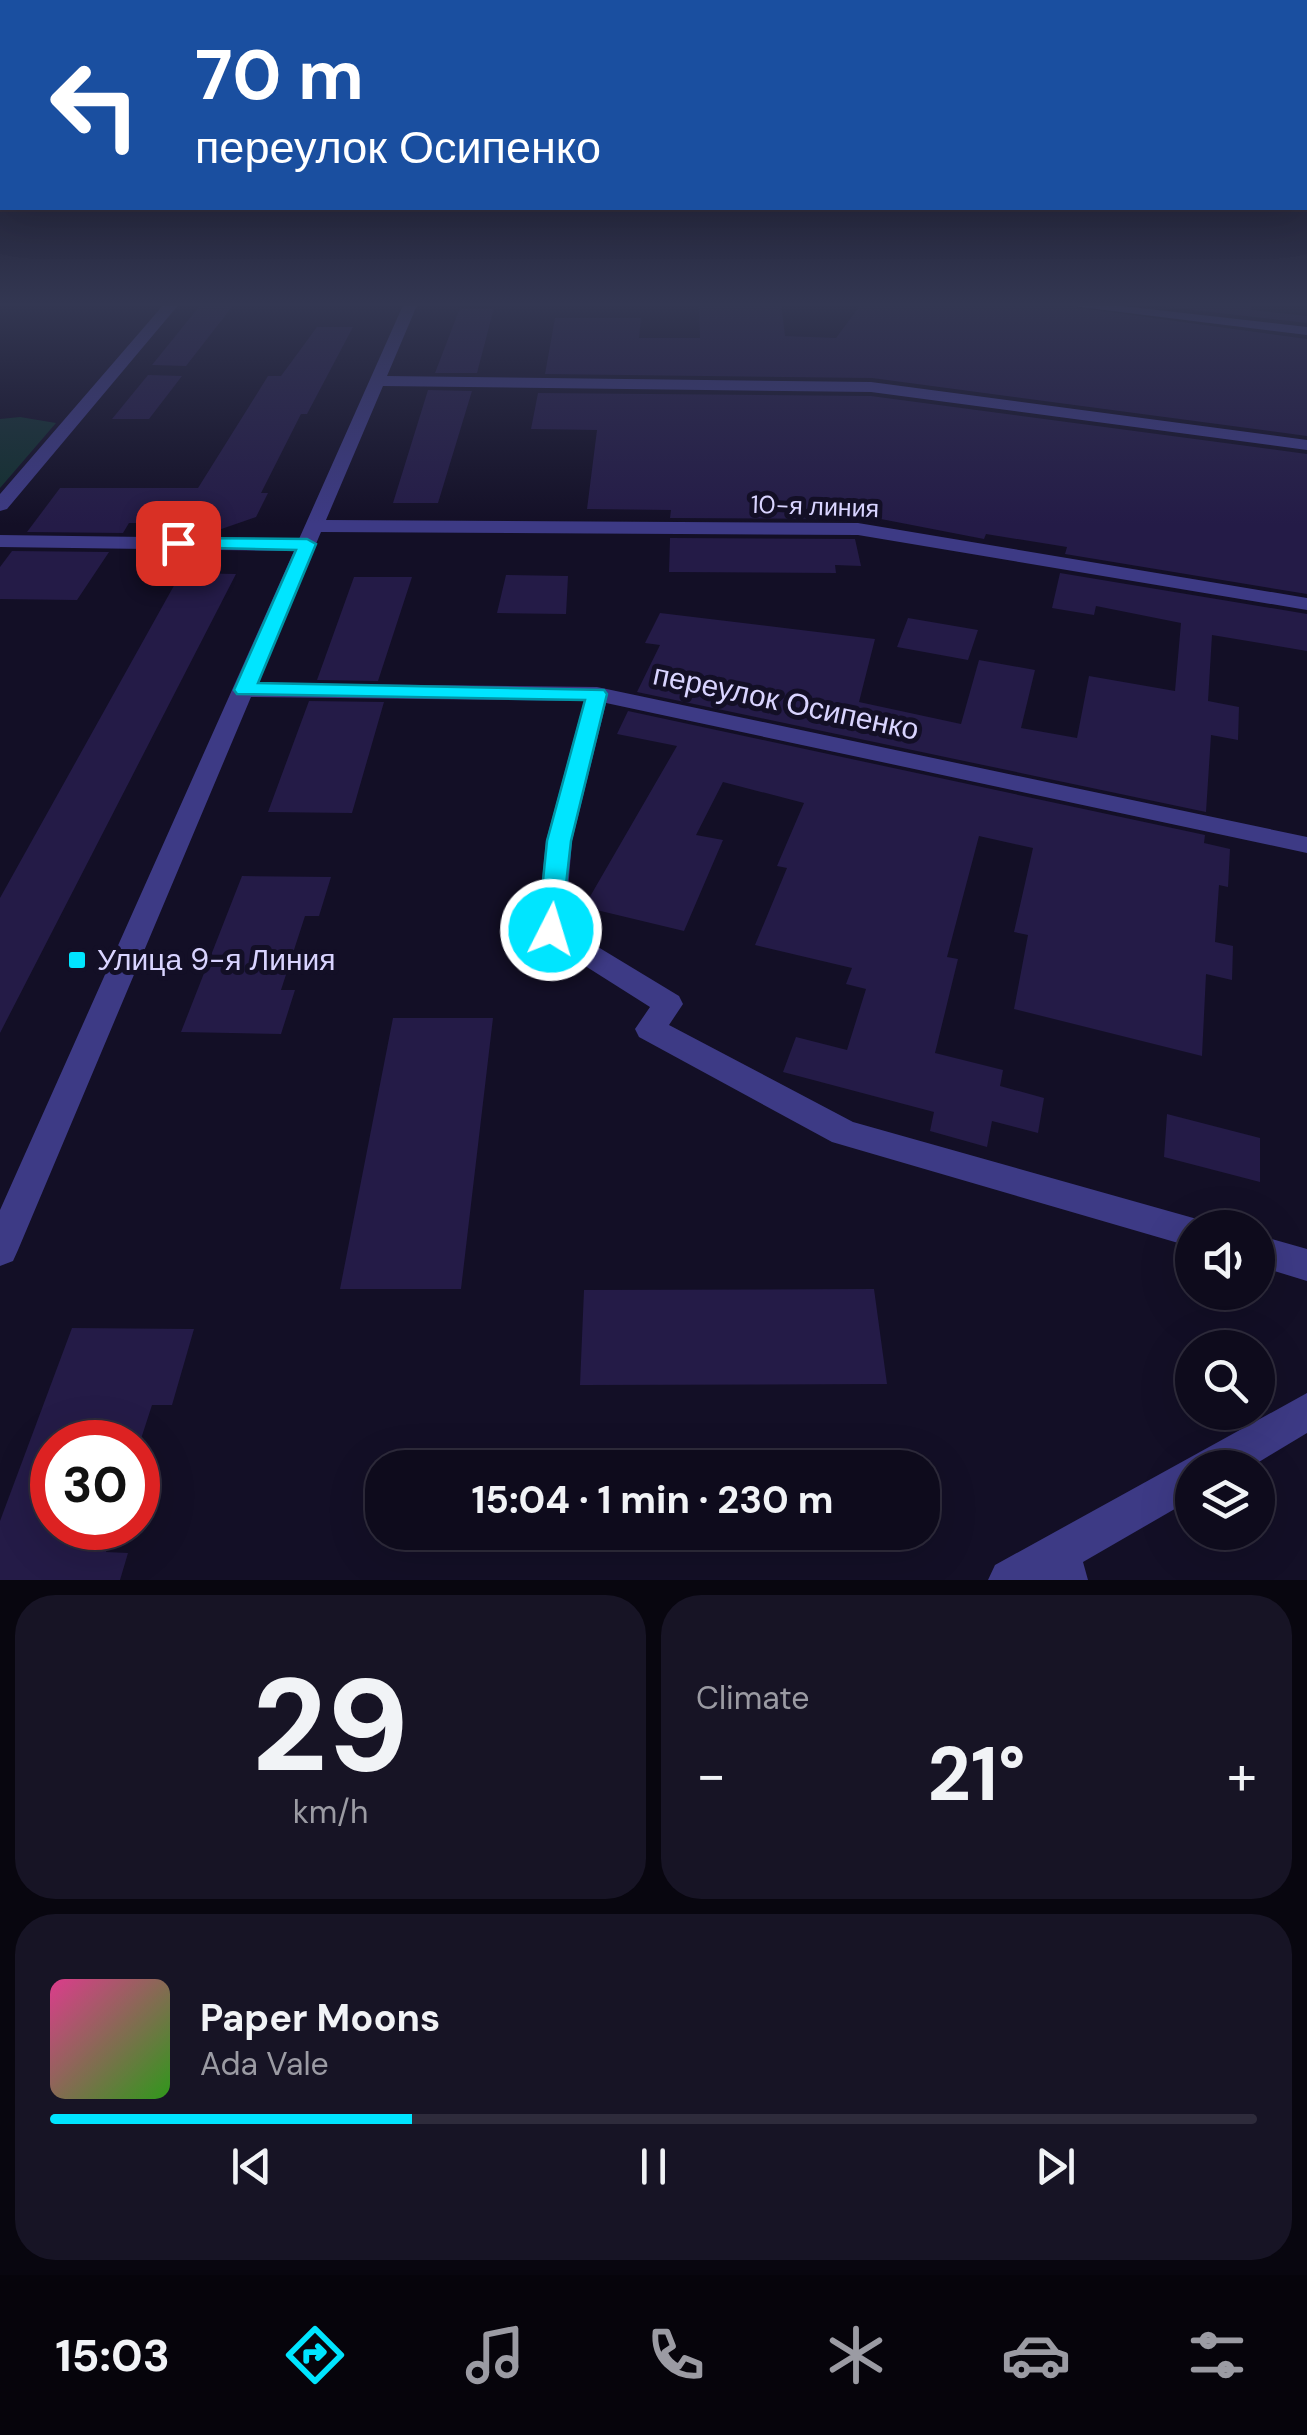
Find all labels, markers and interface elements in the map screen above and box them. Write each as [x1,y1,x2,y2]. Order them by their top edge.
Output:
text: 70 m [195,30,364,121]
icon: left [30,40,160,170]
text: переулок Осипенко [195,118,601,177]
street label: 10-я линия [750,488,880,525]
pin [136,501,221,586]
icon: arrive [151,516,206,571]
street label: переулок Осипенко [650,654,923,749]
position arrow [499,878,603,982]
place label: Улица 9-я Линия [97,940,335,979]
marker: Улица 9-я Линия [66,949,88,971]
map controls [1175,1210,1275,1550]
button: sound [1175,1210,1275,1310]
button: search [1175,1330,1275,1430]
speed limit sign: 30 [30,1420,160,1550]
button: layers [1175,1450,1275,1550]
text: 15:04 · 1 min · 230 m [471,1475,834,1525]
text: 29 [252,1641,409,1810]
text: Climate [696,1677,810,1719]
text: 21° [928,1726,1025,1823]
text: − [696,1739,726,1811]
text: + [1227,1739,1257,1811]
text: km/h [293,1791,368,1833]
text: Paper Moons [200,1993,440,2043]
text: Ada Vale [200,2043,329,2085]
icon: previous [224,2139,279,2194]
icon: pause [626,2139,681,2194]
icon: next [1028,2139,1083,2194]
icon: directions [280,2320,350,2390]
icon: music [460,2320,530,2390]
icon: phone [641,2320,711,2390]
icon: climate [821,2320,891,2390]
icon: car [1001,2320,1071,2390]
icon: filters [1182,2320,1252,2390]
text: 15:03 [55,2326,170,2385]

